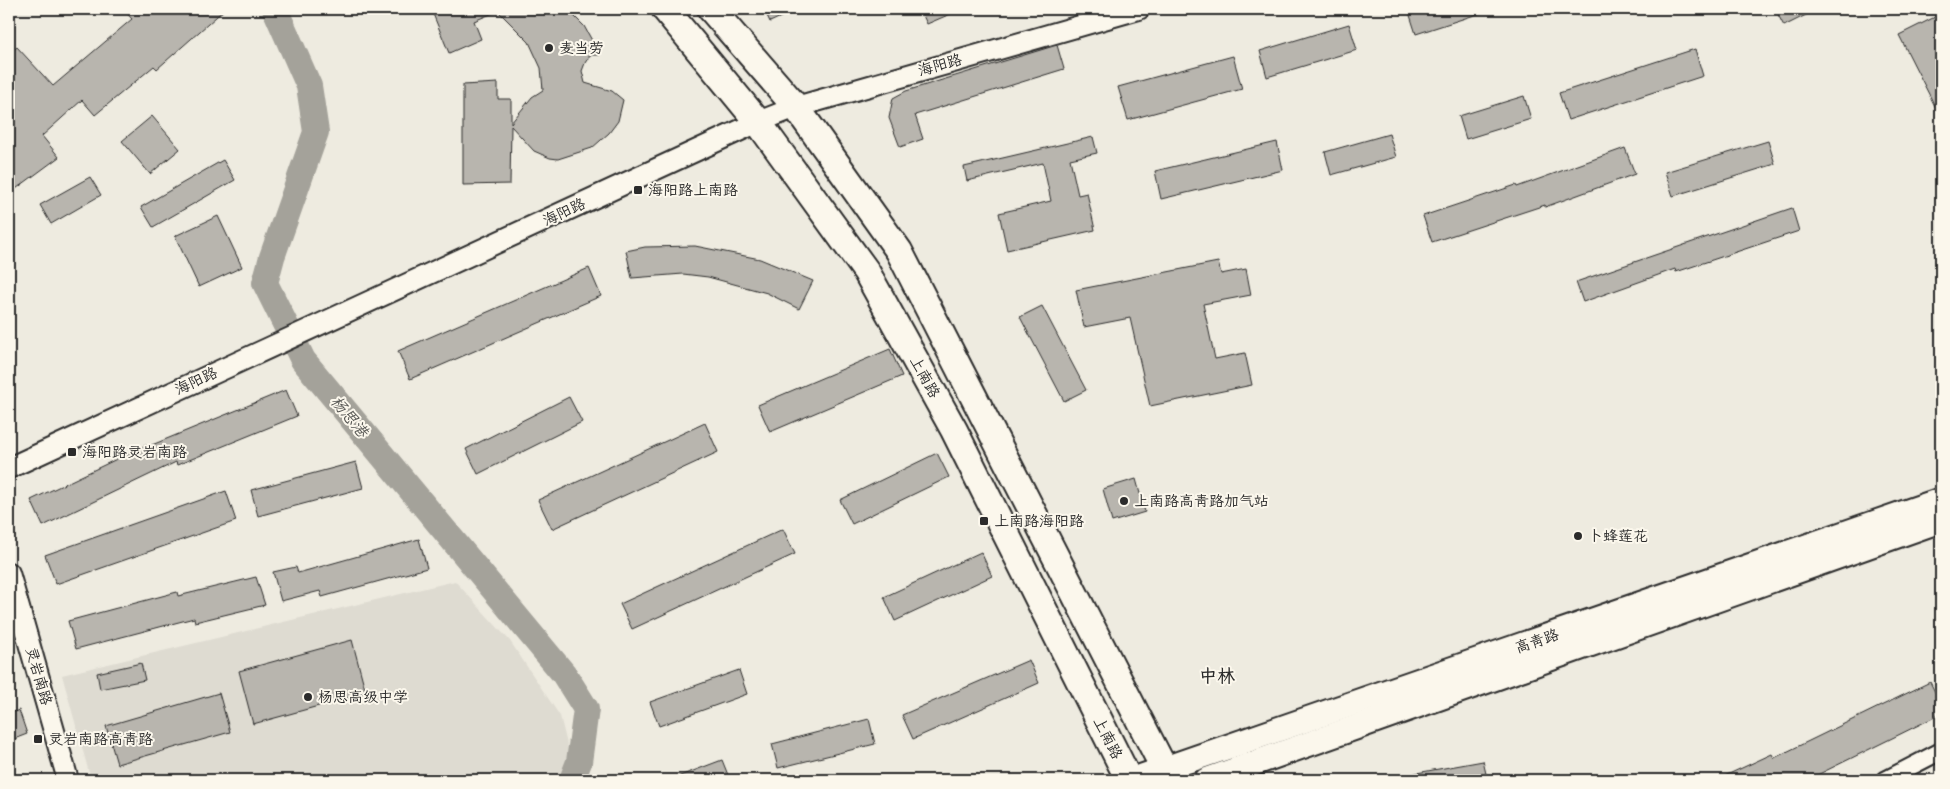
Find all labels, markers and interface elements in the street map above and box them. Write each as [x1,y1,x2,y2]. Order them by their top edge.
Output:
place label: 麦当劳 [559,37,604,61]
marker: 麦当劳 [543,42,555,54]
street label: 海阳路 [915,48,965,84]
place label: 海阳路上南路 [648,179,738,203]
marker: 海阳路上南路 [632,184,644,196]
street label: 海阳路 [539,193,590,233]
street label: 上南路 [903,352,946,403]
street label: 海阳路 [171,362,222,402]
water label: 杨思港 [324,391,375,445]
place label: 海阳路灵岩南路 [82,441,187,465]
marker: 海阳路灵岩南路 [66,446,78,458]
place label: 上南路高青路加气站 [1134,490,1269,514]
marker: 上南路高青路加气站 [1118,495,1130,507]
place label: 上南路海阳路 [994,510,1084,534]
marker: 上南路海阳路 [978,515,990,527]
place label: 卜蜂莲花 [1588,525,1648,549]
marker: 卜蜂莲花 [1572,530,1584,542]
street label: 高青路 [1512,623,1563,661]
street label: 灵岩南路 [18,644,58,708]
district label: 中林 [1199,663,1235,692]
place label: 杨思高级中学 [318,686,408,710]
marker: 杨思高级中学 [302,691,314,703]
street label: 上南路 [1086,713,1128,764]
place label: 灵岩南路高青路 [48,728,153,752]
marker: 灵岩南路高青路 [32,733,44,745]

